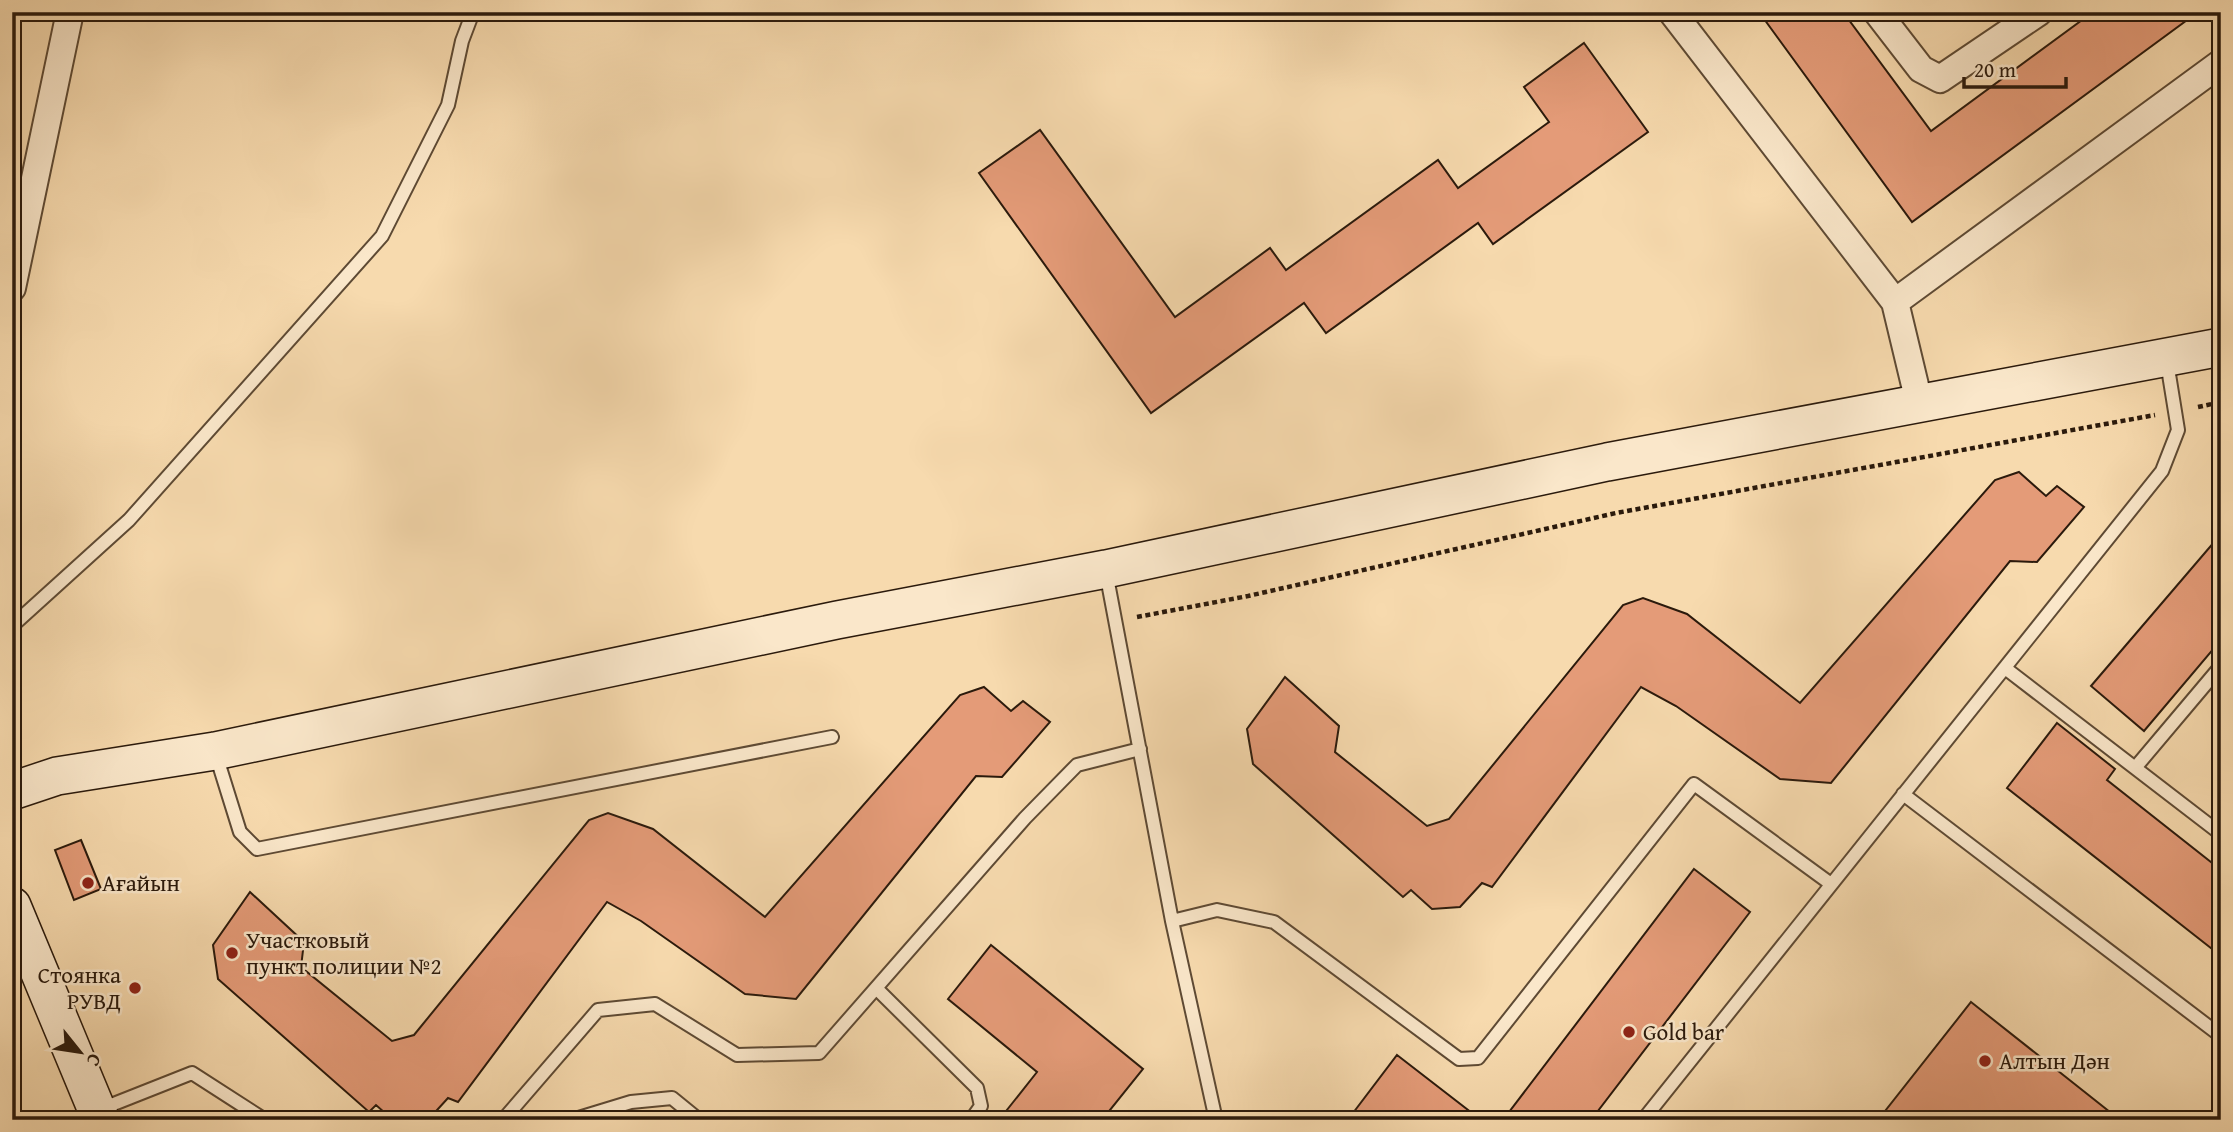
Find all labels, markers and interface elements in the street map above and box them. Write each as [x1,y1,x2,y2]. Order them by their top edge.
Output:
scale bar [1964,46,2065,90]
text: 20 m [1974,54,2016,85]
place label: Ағайын [102,866,180,899]
marker: Ағайын [80,875,96,891]
place label: Участковый пункт полиции №2 [246,923,442,982]
marker: Участковый пункт полиции №2 [224,945,240,961]
place label: Стоянка РУВД [38,958,121,1017]
marker: Стоянка РУВД [127,980,143,996]
place label: Gold bar [1643,1015,1725,1048]
north arrow [46,1016,116,1086]
marker: Gold bar [1621,1024,1637,1040]
place label: Алтын Дән [1999,1044,2110,1077]
text: С [80,1049,110,1072]
marker: Алтын Дән [1977,1053,1993,1069]

